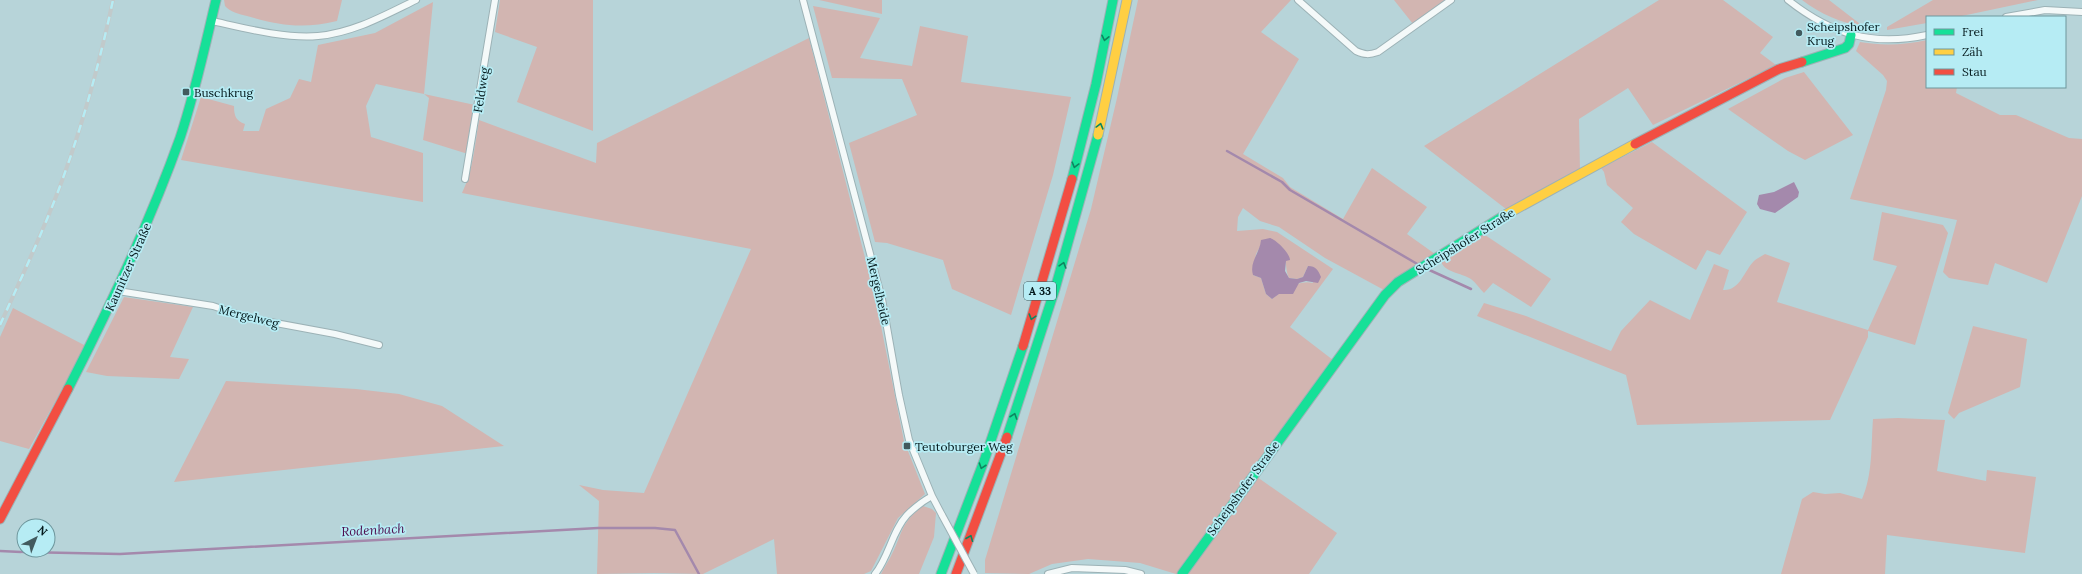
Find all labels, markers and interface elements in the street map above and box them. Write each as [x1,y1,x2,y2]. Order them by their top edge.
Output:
legend [1926,16,2066,88]
place label: Scheipshofer Krug [1807,19,1881,48]
text: Frei [1962,24,1983,39]
marker: Scheipshofer Krug [1794,28,1804,38]
one-way arrow [1101,35,1109,41]
text: Zäh [1962,44,1983,59]
text: Stau [1962,64,1987,79]
street label: Feldweg [470,66,492,114]
place label: Buschkrug [194,85,253,100]
marker: Buschkrug [181,87,191,97]
one-way arrow [1096,123,1104,129]
one-way arrow [1072,162,1080,168]
street label: Scheipshofer Straße [1413,204,1517,277]
street label: Kaunitzer Straße [102,220,154,314]
street label: Mergelheide [864,255,894,327]
one-way arrow [1058,262,1067,269]
road number: A 33 [1024,282,1056,300]
street label: Mergelweg [217,301,281,331]
one-way arrow [1028,313,1037,320]
one-way arrow [1010,412,1018,419]
street label: Scheipshofer Straße [1204,437,1283,538]
place label: Teutoburger Weg [915,439,1013,454]
marker: Teutoburger Weg [902,441,912,451]
one-way arrow [978,463,986,470]
north arrow [16,518,56,558]
water label: Rodenbach [341,520,406,540]
text: N [35,523,51,539]
one-way arrow [965,534,973,542]

